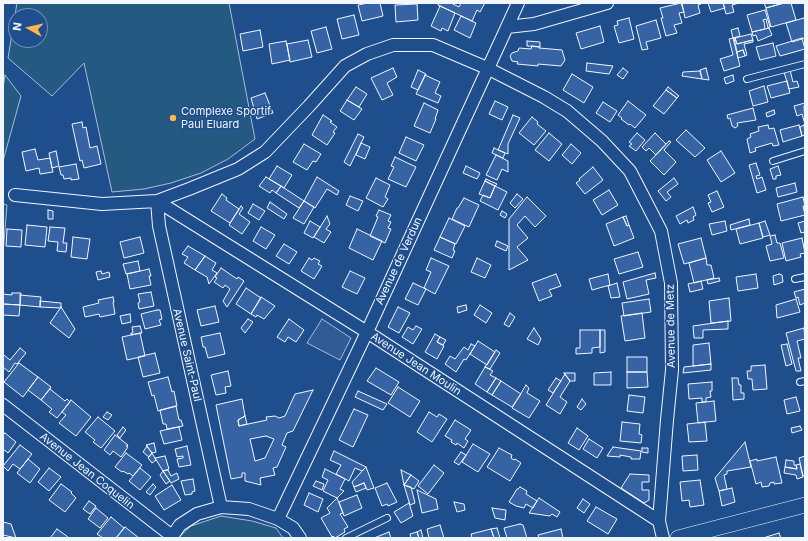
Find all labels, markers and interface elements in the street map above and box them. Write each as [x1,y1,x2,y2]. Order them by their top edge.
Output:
north arrow [8,8,48,48]
text: N [10,21,25,32]
place label: Complexe Sportif Paul Eluard [181,105,271,131]
marker: Complexe Sportif Paul Eluard [168,113,178,123]
street label: Avenue de Verdun [373,215,425,307]
street label: Avenue de Metz [664,284,678,368]
street label: Avenue Saint-Paul [170,307,204,403]
street label: Avenue Jean Moulin [368,330,464,398]
street label: Avenue Jean Coquelin [37,430,137,512]

